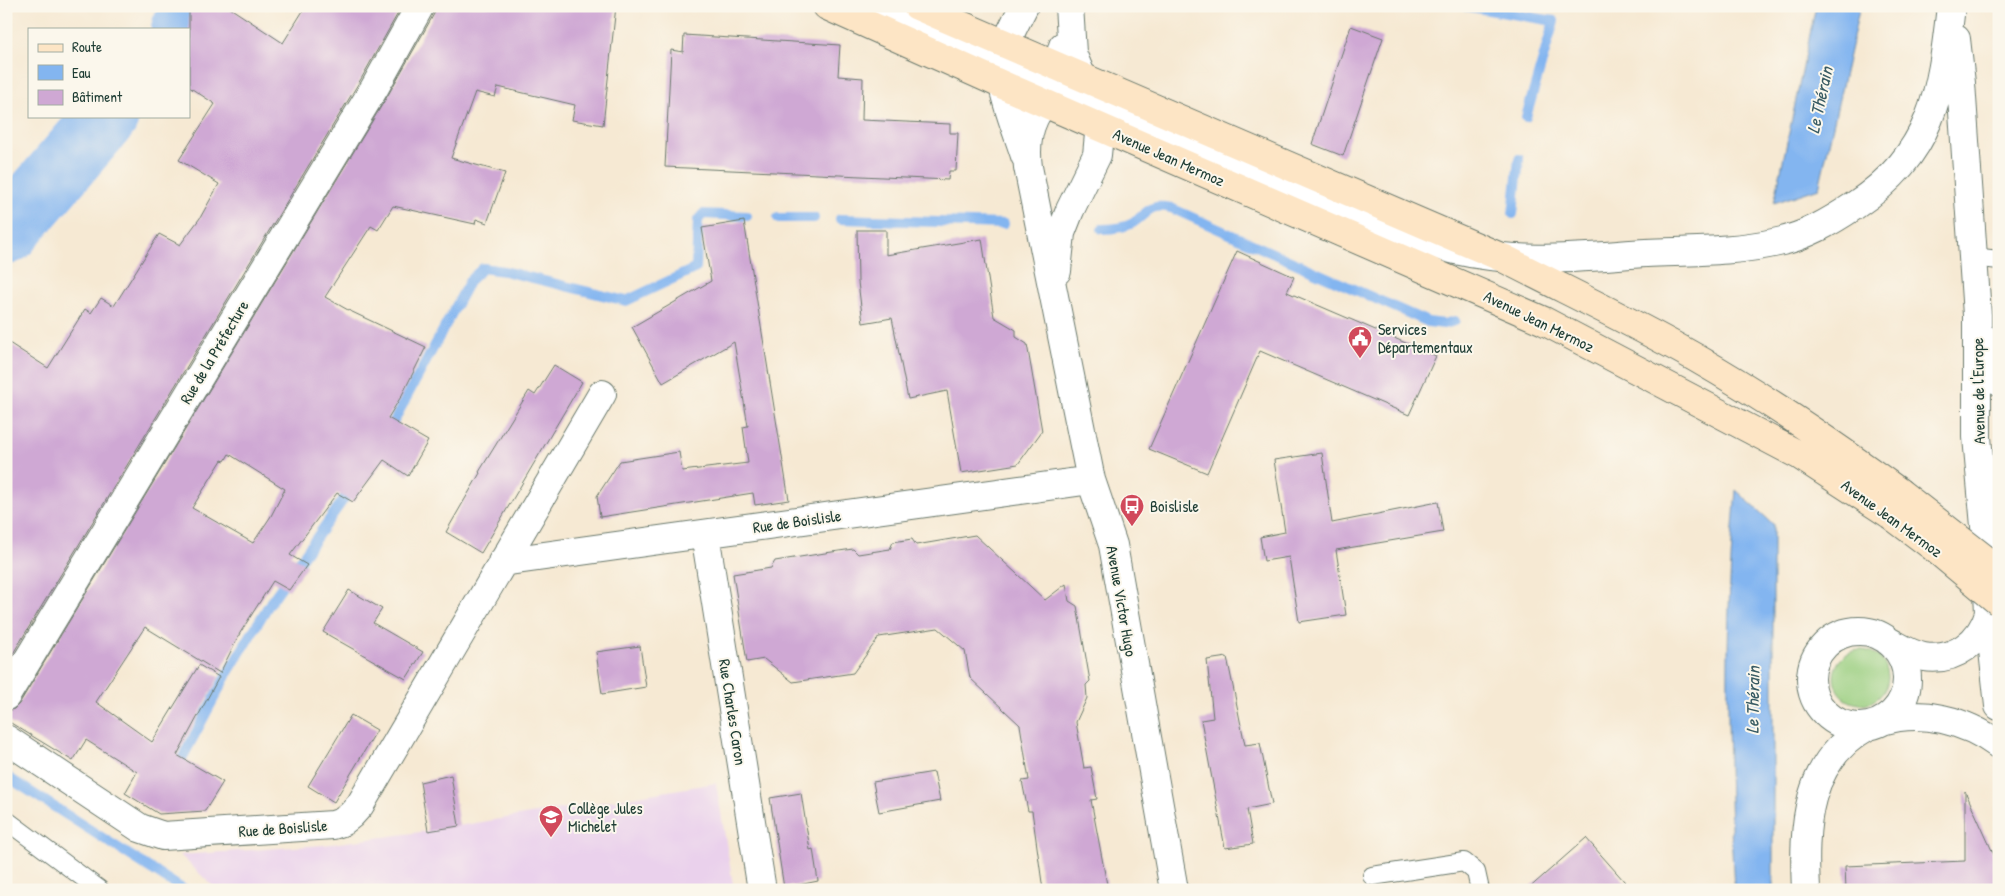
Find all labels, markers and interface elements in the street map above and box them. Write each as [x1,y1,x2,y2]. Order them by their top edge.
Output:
legend [28,28,190,118]
text: Route [72,36,102,57]
text: Eau [72,62,91,83]
water label: Le Thérain [1800,63,1839,135]
text: Bâtiment [72,86,123,107]
street label: Avenue Jean Mermoz [1110,123,1228,192]
street label: Avenue Jean Mermoz [1480,285,1598,357]
street label: Rue de la Préfecture [174,296,254,408]
place label: Services Départementaux [1378,318,1473,358]
public building icon: Services Départementaux [1347,325,1373,359]
street label: Avenue de l'Europe [1966,337,1990,445]
street label: Avenue Jean Mermoz [1837,474,1947,562]
bus stop icon: Boislisle [1119,493,1145,527]
place label: Boislisle [1150,495,1200,517]
street label: Rue de Boislisle [751,504,843,538]
street label: Avenue Victor Hugo [1101,544,1143,659]
street label: Rue Charles Caron [714,657,752,767]
water label: Le Thérain [1739,664,1766,734]
place label: Collège Jules Michelet [568,797,643,837]
school or university icon: Collège Jules Michelet [538,804,564,838]
street label: Rue de Boislisle [238,814,329,842]

